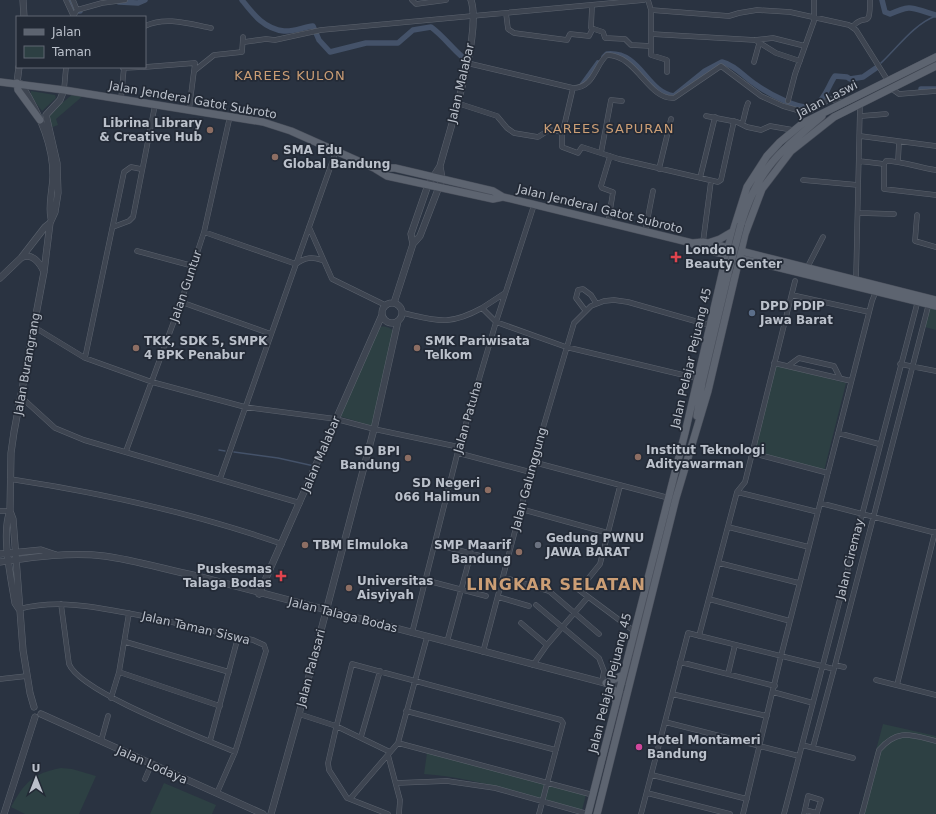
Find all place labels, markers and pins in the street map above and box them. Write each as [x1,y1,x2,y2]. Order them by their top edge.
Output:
place label: Librina Library & Creative Hub [99,116,202,144]
marker: Librina Library & Creative Hub [205,125,215,135]
place label: SMA Edu Global Bandung [283,143,390,171]
marker: SMA Edu Global Bandung [270,152,280,162]
place label: London Beauty Center [685,243,782,271]
marker: London Beauty Center [670,251,682,263]
place label: DPD PDIP Jawa Barat [759,299,833,327]
marker: DPD PDIP Jawa Barat [747,308,757,318]
place label: TKK, SDK 5, SMPK 4 BPK Penabur [144,334,268,362]
place label: SMK Pariwisata Telkom [425,334,530,362]
marker: TKK, SDK 5, SMPK 4 BPK Penabur [131,343,141,353]
marker: SMK Pariwisata Telkom [412,343,422,353]
place label: Institut Teknologi Adityawarman [646,443,765,471]
place label: SD BPI Bandung [340,444,400,472]
marker: Institut Teknologi Adityawarman [633,452,643,462]
marker: SD BPI Bandung [403,453,413,463]
place label: SD Negeri 066 Halimun [395,476,480,504]
marker: SD Negeri 066 Halimun [483,485,493,495]
place label: Gedung PWNU JAWA BARAT [545,531,644,559]
place label: TBM Elmuloka [313,538,408,552]
place label: SMP Maarif Bandung [434,538,512,566]
marker: TBM Elmuloka [300,540,310,550]
marker: Gedung PWNU JAWA BARAT [533,540,543,550]
marker: SMP Maarif Bandung [514,547,524,557]
place label: Puskesmas Talaga Bodas [183,562,272,590]
marker: Puskesmas Talaga Bodas [275,570,287,582]
place label: Universitas Aisyiyah [357,574,434,602]
marker: Universitas Aisyiyah [344,583,354,593]
place label: Hotel Montameri Bandung [647,733,761,761]
marker: Hotel Montameri Bandung [634,742,644,752]

